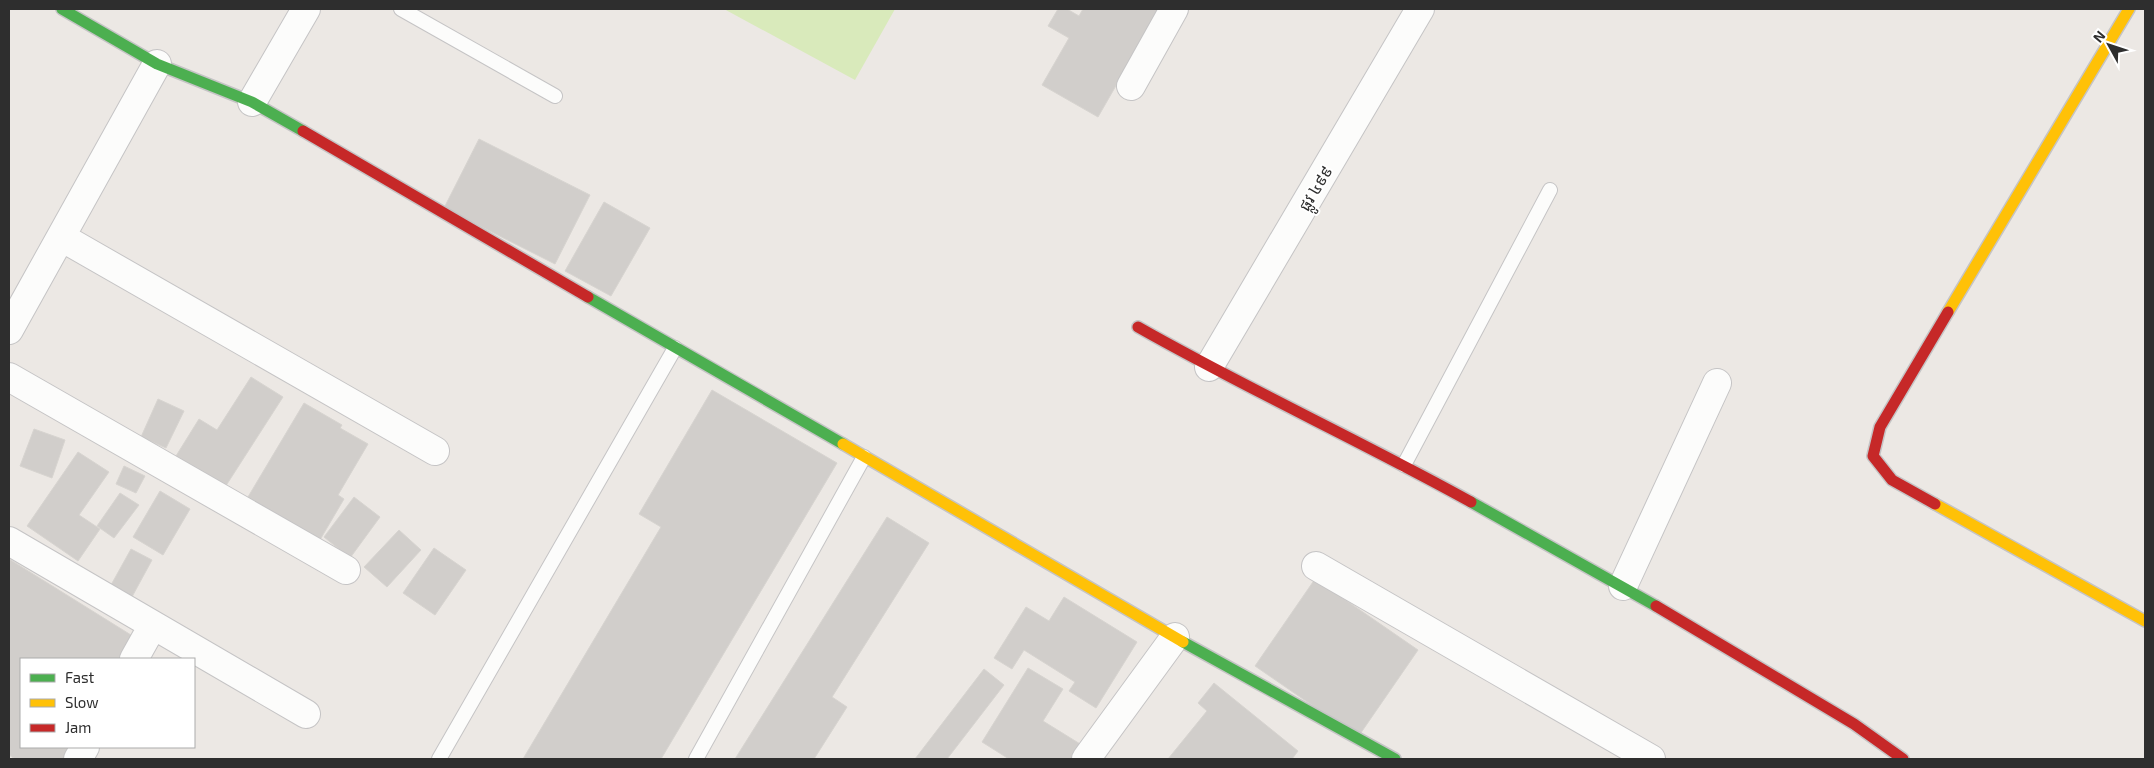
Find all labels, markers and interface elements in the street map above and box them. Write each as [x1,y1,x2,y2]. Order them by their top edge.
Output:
north arrow [2084,20,2134,70]
text: N [2089,27,2108,46]
street label: ផ្លូវ ៤៩៩ [1294,162,1341,217]
legend [20,658,195,748]
text: Fast [65,668,95,686]
text: Slow [65,693,99,711]
text: Jam [65,718,91,736]

